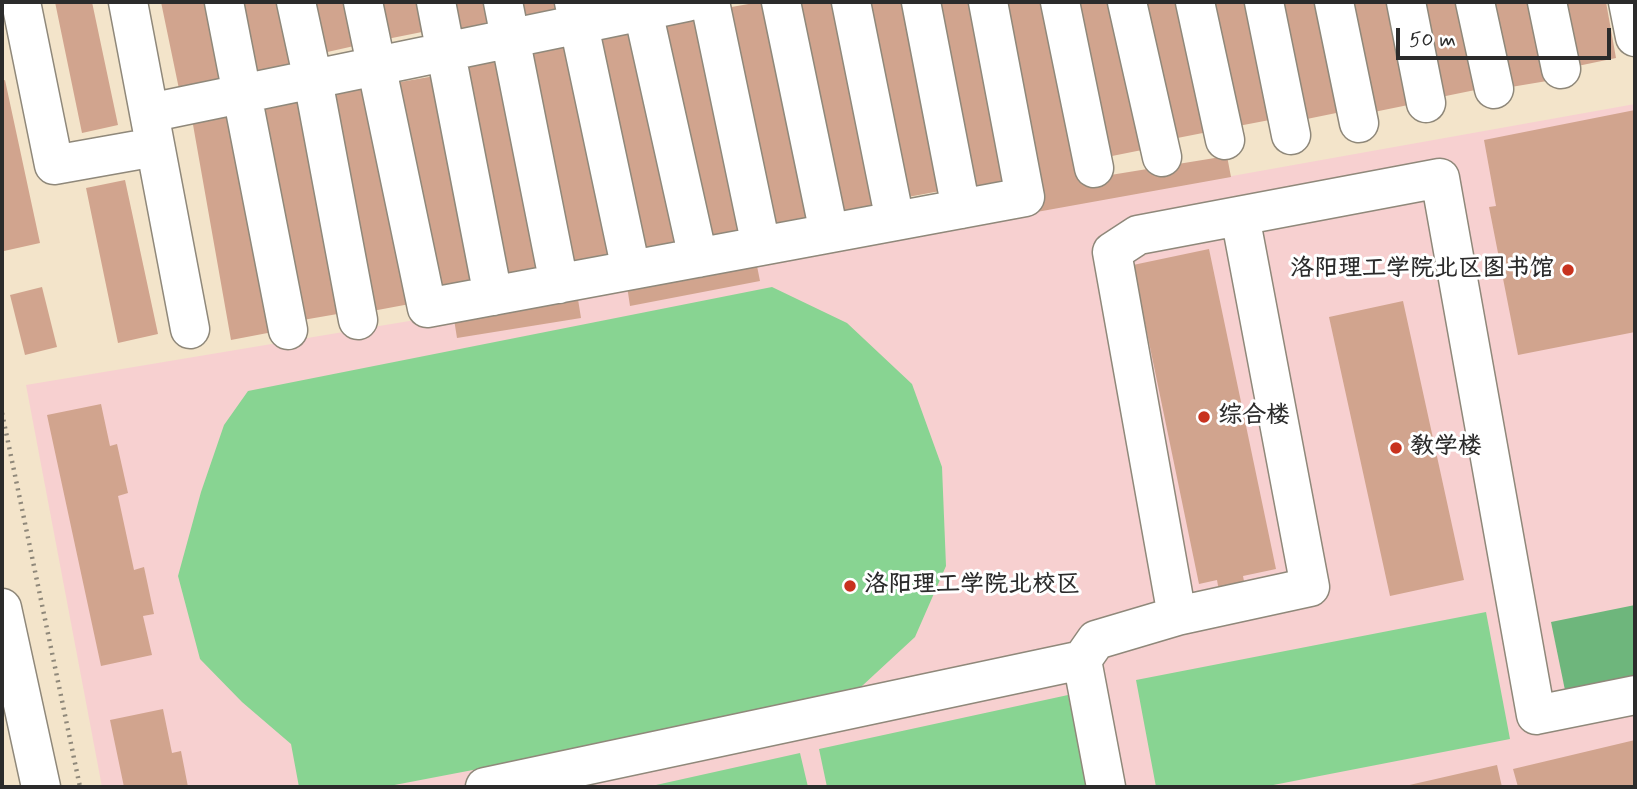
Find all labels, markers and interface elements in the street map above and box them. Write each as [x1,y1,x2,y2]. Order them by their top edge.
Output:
scale bar [1399,14,1614,58]
text: 50 m [1409,26,1456,54]
place label: 洛阳理工学院北区图书馆 [1290,256,1554,284]
marker: 洛阳理工学院北区图书馆 [1560,262,1576,278]
place label: 综合楼 [1218,403,1290,431]
marker: 综合楼 [1196,409,1212,425]
place label: 教学楼 [1410,434,1482,462]
marker: 教学楼 [1388,440,1404,456]
place label: 洛阳理工学院北校区 [864,572,1080,600]
marker: 洛阳理工学院北校区 [842,578,858,594]

